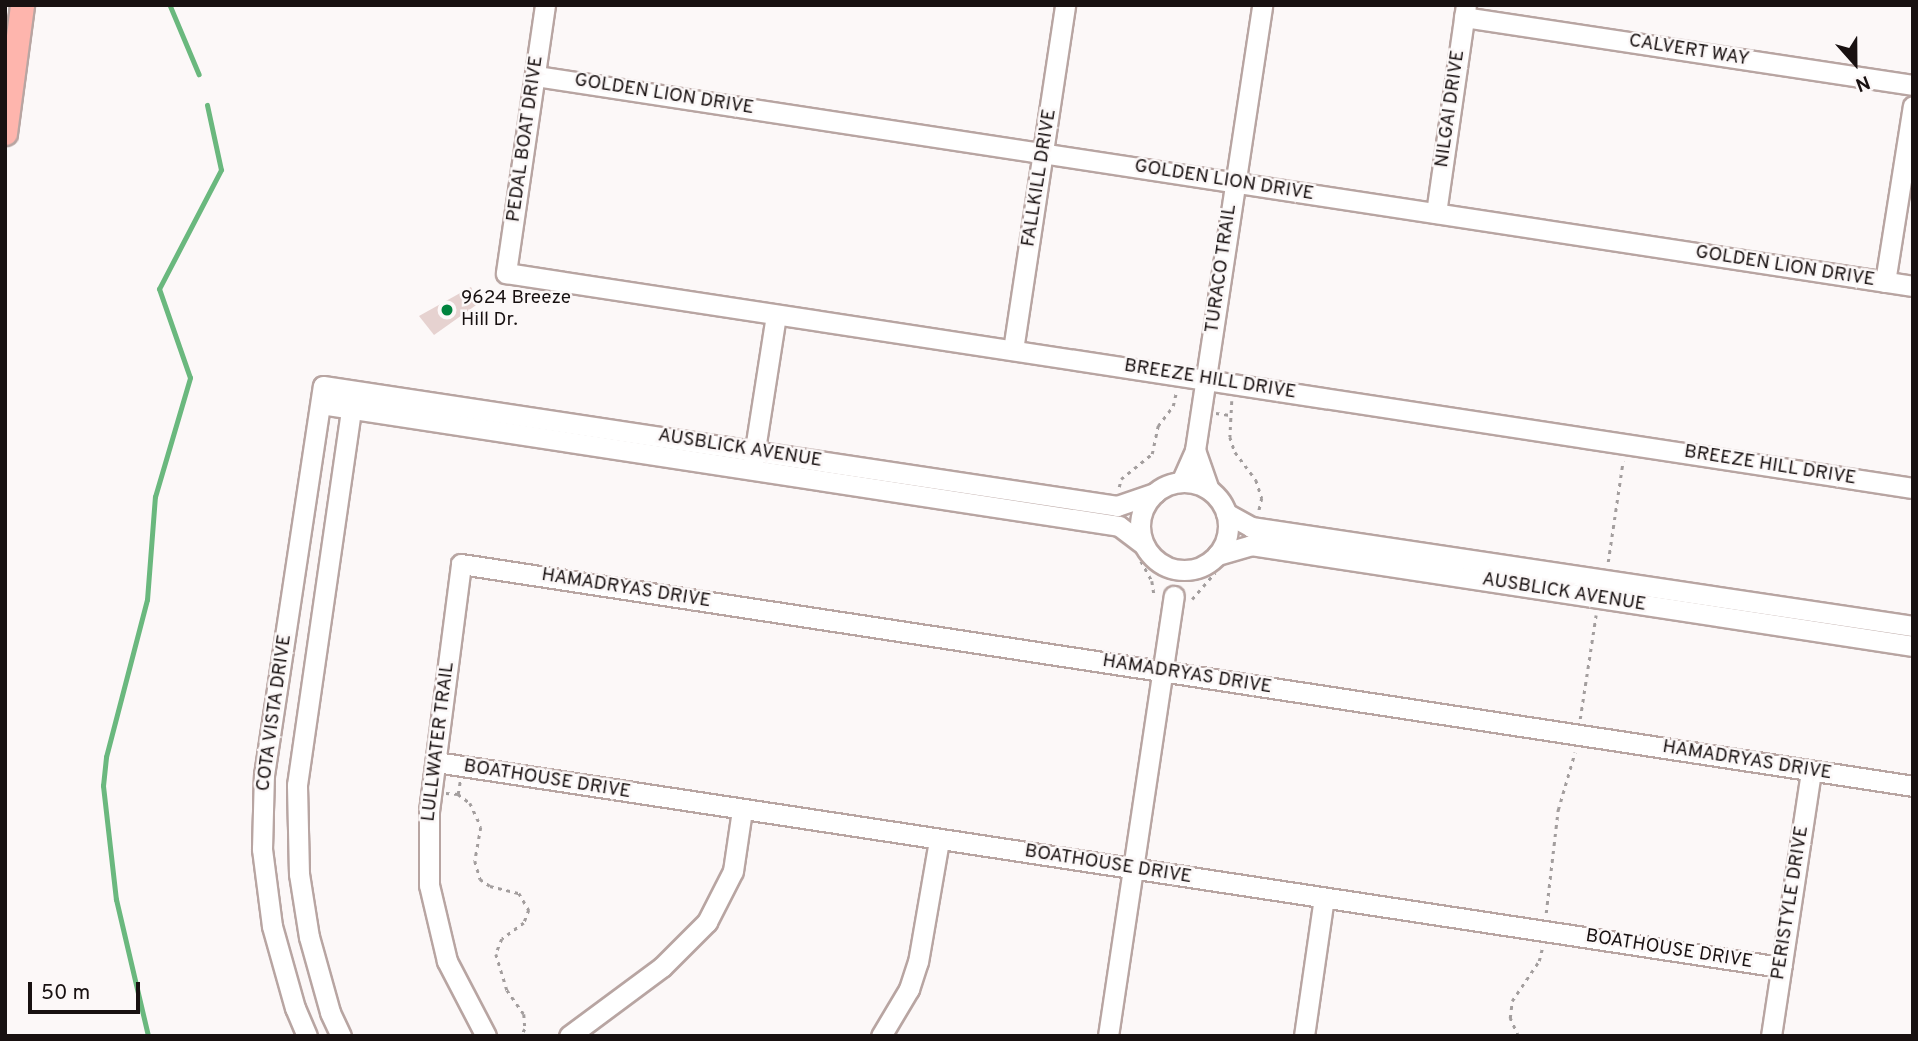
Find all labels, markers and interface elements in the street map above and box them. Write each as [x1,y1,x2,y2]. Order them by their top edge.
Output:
north arrow [1820,28,1890,98]
street label: CALVERT WAY [1627,30,1751,72]
street label: NILGAI DRIVE [1431,49,1471,169]
street label: PEDAL BOAT DRIVE [503,54,549,224]
text: N [1852,69,1873,96]
street label: GOLDEN LION DRIVE [573,70,755,120]
street label: FALLKILL DRIVE [1018,107,1062,249]
street label: GOLDEN LION DRIVE [1133,156,1315,206]
street label: TURACO TRAIL [1202,203,1242,335]
street label: GOLDEN LION DRIVE [1694,242,1876,292]
place label: 9624 Breeze Hill Dr. [461,288,571,332]
marker: 9624 Breeze Hill Dr. [439,302,455,318]
street label: BREEZE HILL DRIVE [1122,355,1298,405]
street label: AUSBLICK AVENUE [656,425,824,473]
street label: BREEZE HILL DRIVE [1682,441,1858,491]
street label: HAMADRYAS DRIVE [540,564,712,614]
street label: AUSBLICK AVENUE [1480,569,1648,617]
street label: COTA VISTA DRIVE [253,632,297,794]
street label: HAMADRYAS DRIVE [1101,650,1273,700]
street label: LULLWATER TRAIL [418,661,460,823]
street label: HAMADRYAS DRIVE [1661,736,1833,786]
street label: BOATHOUSE DRIVE [462,756,632,804]
street label: PERISTYLE DRIVE [1768,824,1814,982]
street label: BOATHOUSE DRIVE [1023,841,1193,889]
street label: BOATHOUSE DRIVE [1584,926,1754,974]
scale bar [32,968,144,1012]
text: 50 m [41,980,90,1007]

